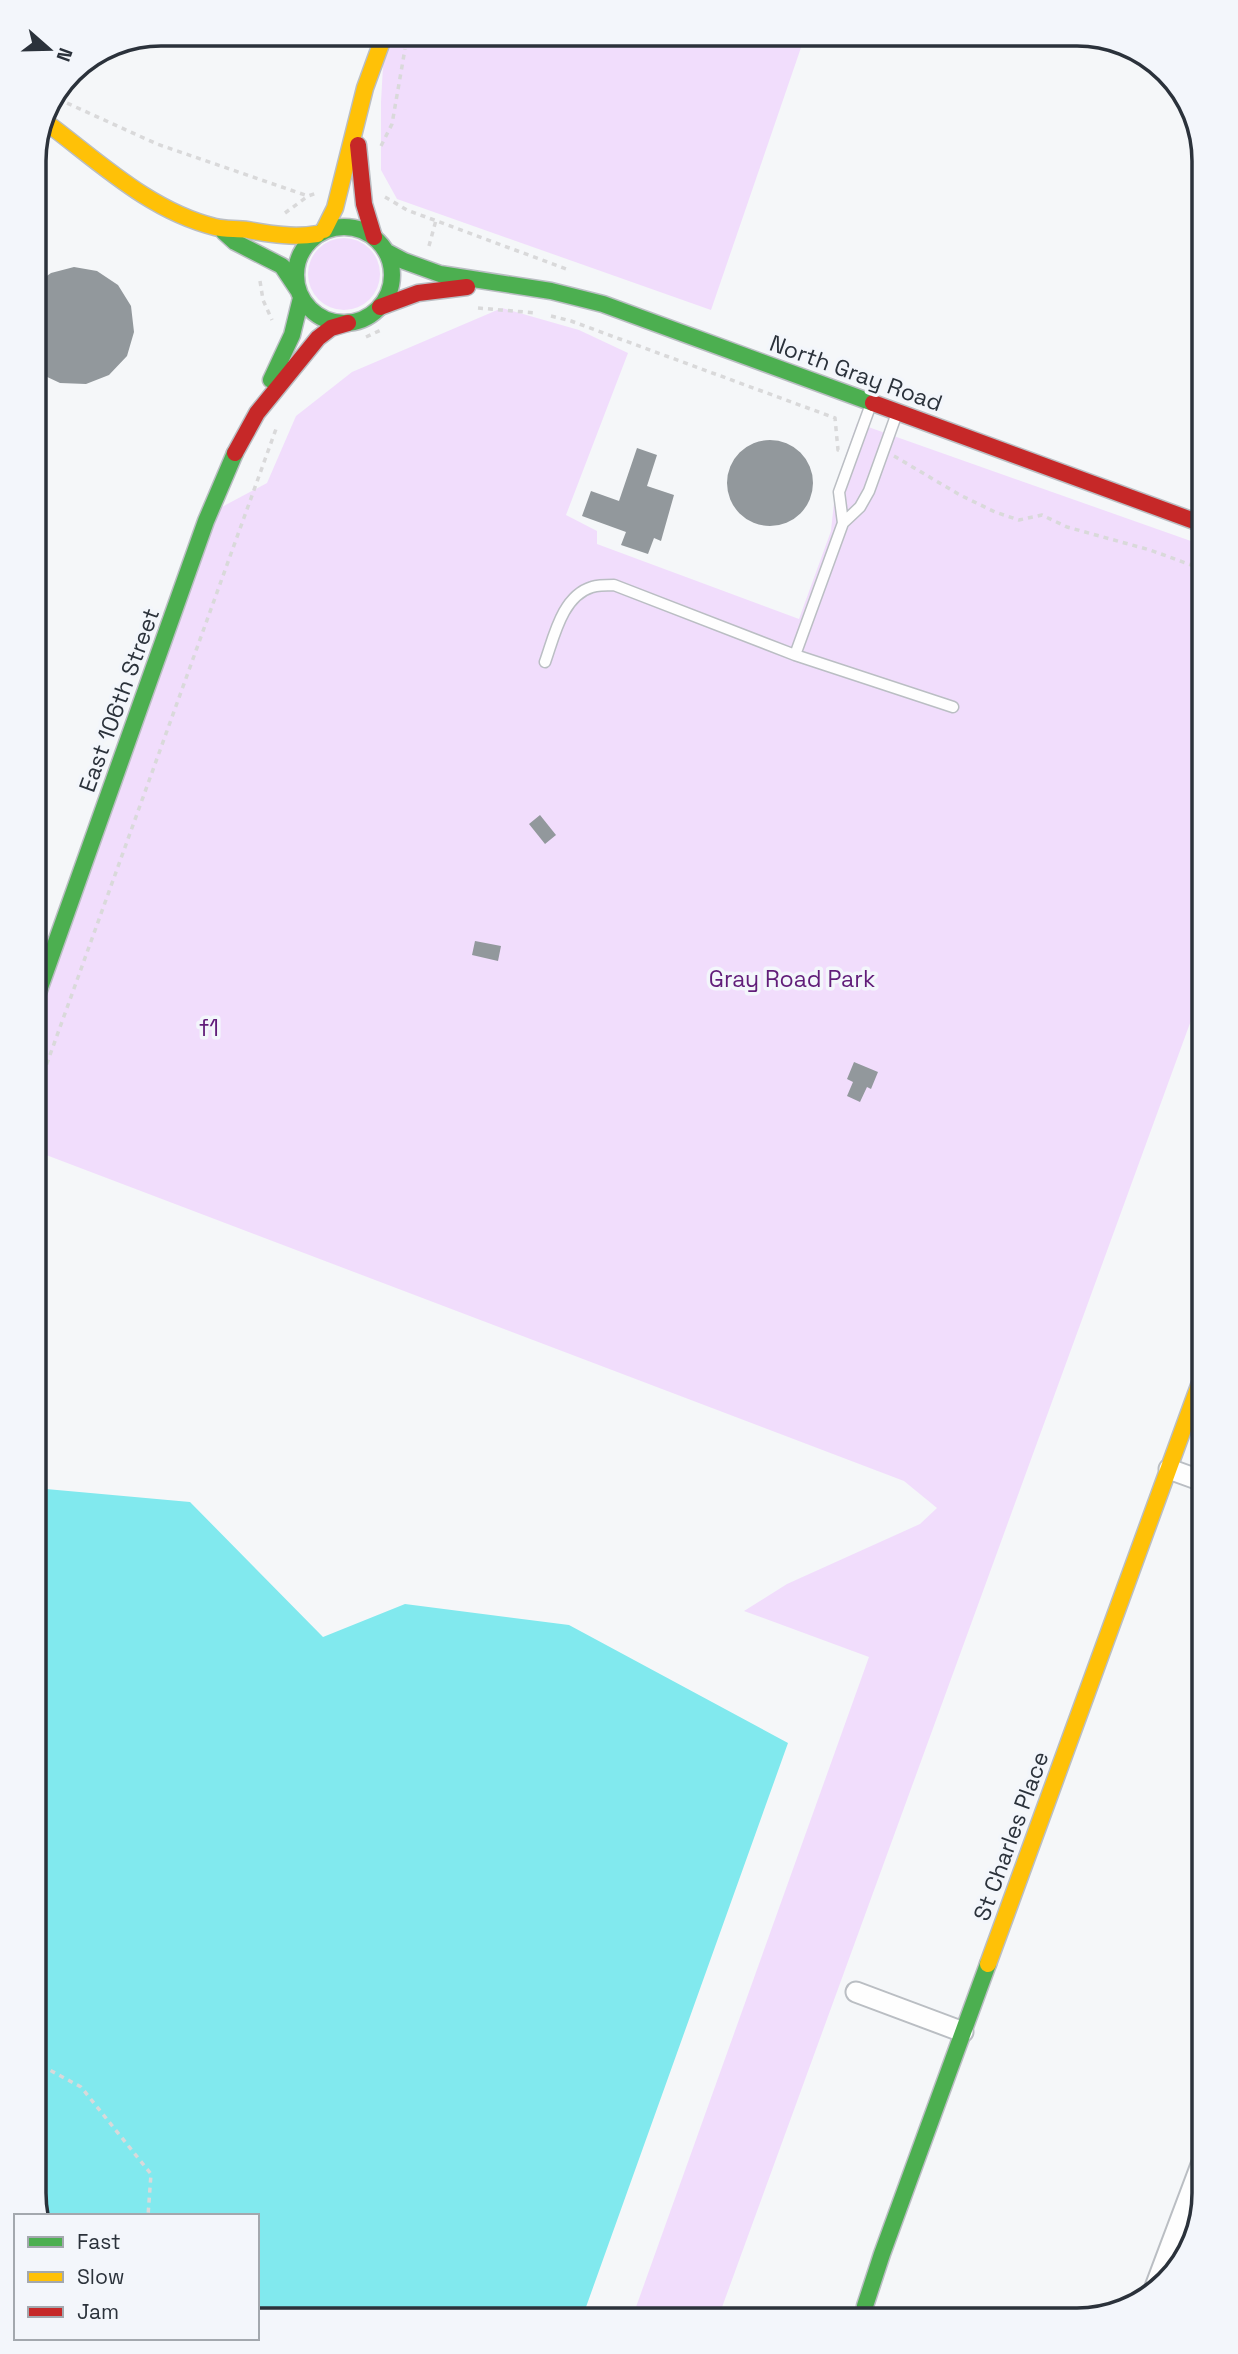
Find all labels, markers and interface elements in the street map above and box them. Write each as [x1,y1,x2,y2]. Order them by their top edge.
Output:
north arrow [14,14,84,84]
text: N [51,44,78,65]
street label: North Gray Road [766,328,946,418]
street label: East 106th Street [72,604,166,796]
park label: Gray Road Park [709,964,875,994]
park label: f1 [199,1013,219,1043]
street label: St Charles Place [966,1747,1056,1925]
legend [14,2214,259,2340]
text: Fast [77,2228,121,2255]
text: Slow [77,2263,125,2290]
text: Jam [77,2298,119,2325]

